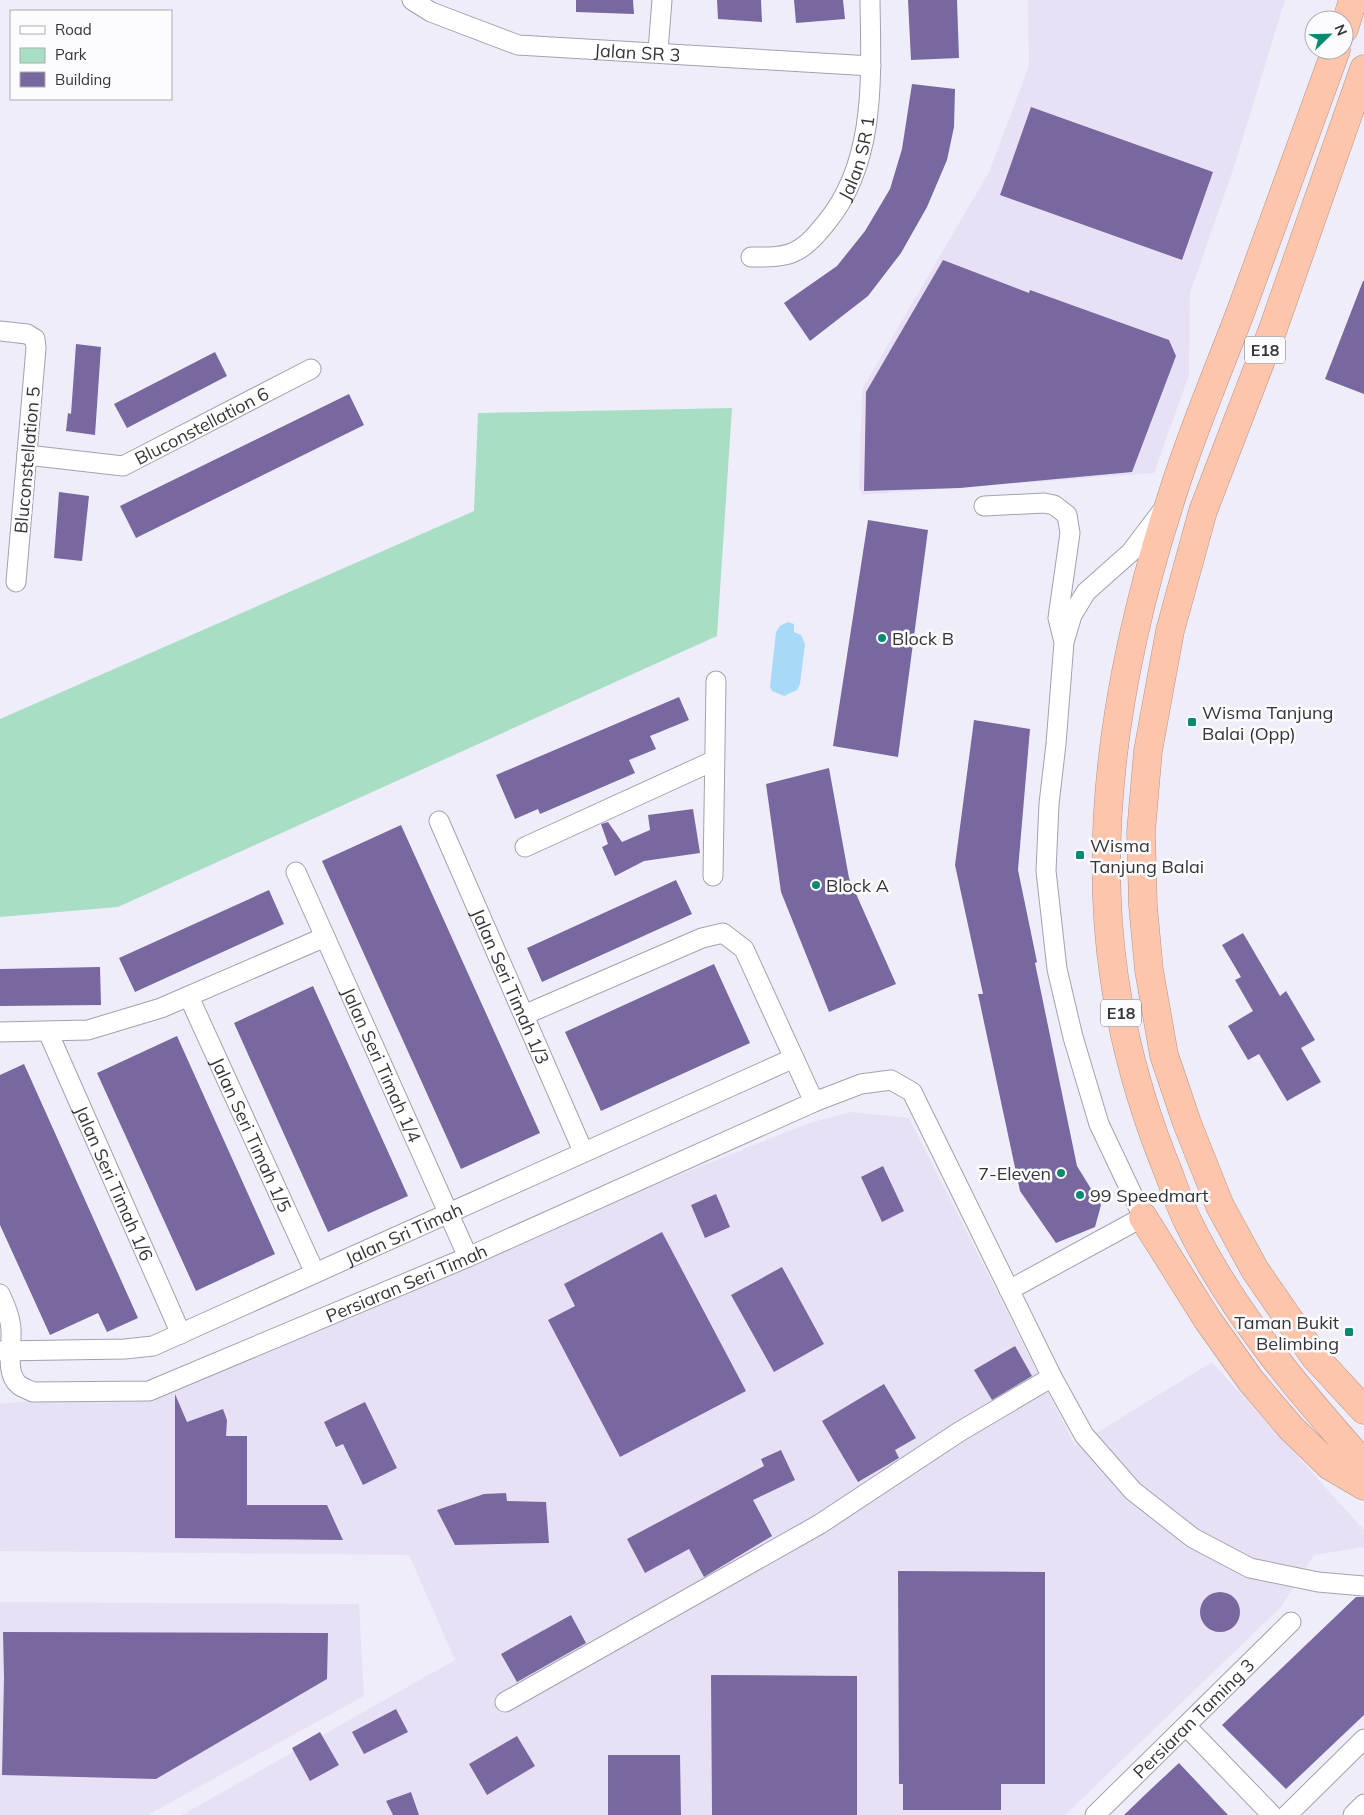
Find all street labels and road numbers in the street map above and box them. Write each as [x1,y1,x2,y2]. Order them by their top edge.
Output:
street label: Jalan SR 3 [593,38,681,66]
street label: Jalan SR 1 [833,115,879,204]
road number: E18 [1245,336,1285,364]
street label: Bluconstellation 6 [131,381,272,470]
street label: Bluconstellation 5 [9,385,45,535]
street label: Jalan Seri Timah 1/3 [467,905,555,1067]
street label: Jalan Seri Timah 1/4 [337,983,427,1146]
road number: E18 [1101,1000,1141,1026]
street label: Jalan Seri Timah 1/5 [206,1053,297,1216]
street label: Jalan Seri Timah 1/6 [70,1102,159,1264]
street label: Jalan Sri Timah [341,1197,466,1270]
street label: Persiaran Seri Timah [322,1238,491,1327]
street label: Persiaran Taming 3 [1128,1653,1259,1783]

